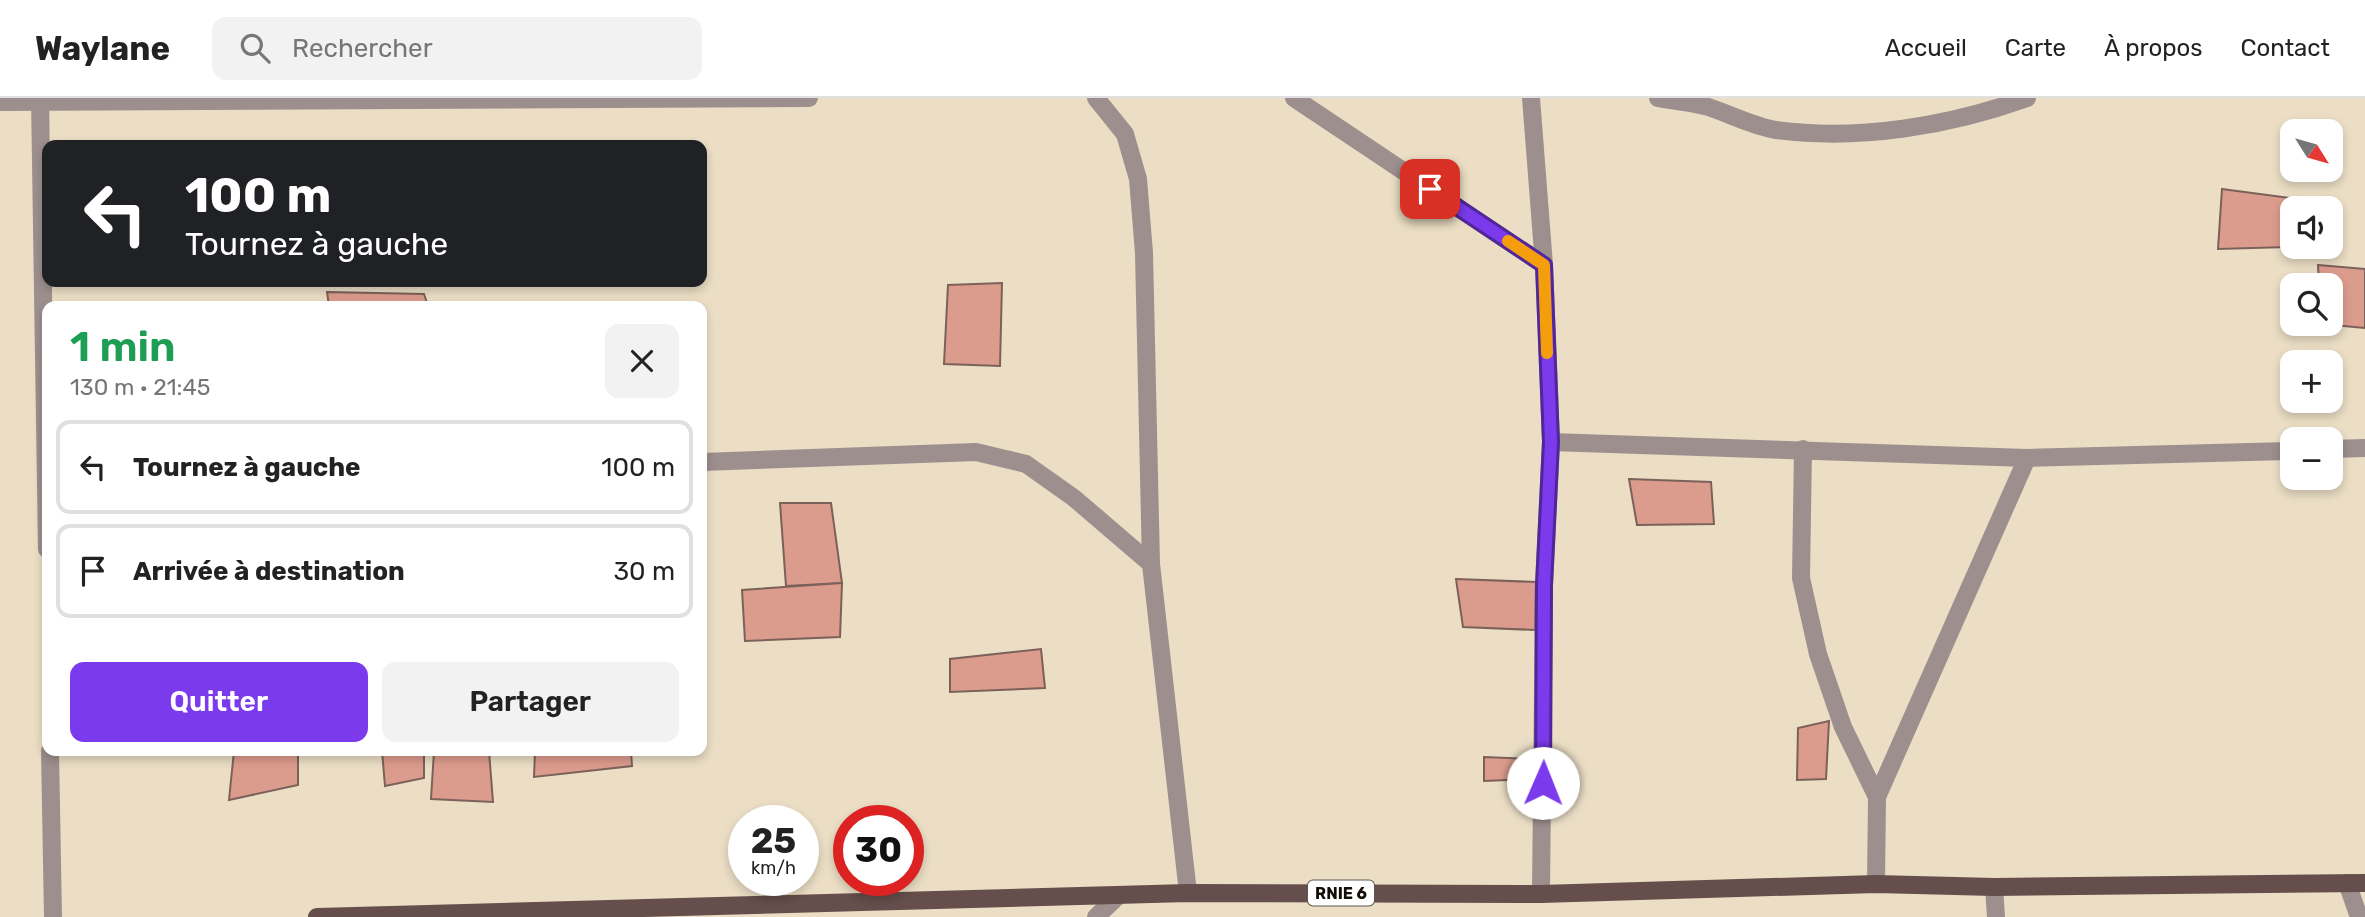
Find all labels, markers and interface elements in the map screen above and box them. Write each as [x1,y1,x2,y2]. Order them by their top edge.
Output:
search box [212,17,702,80]
text: Waylane [35,29,170,68]
icon: search [236,29,274,67]
text: Rechercher [292,33,433,64]
text: Accueil [1885,34,1967,62]
text: Carte [2005,34,2066,62]
text: À propos [2104,34,2203,62]
text: Contact [2241,34,2330,62]
north arrow [2280,119,2343,182]
map controls [2280,119,2343,490]
pin [1400,159,1460,219]
text: 100 m [185,166,331,224]
icon: left [70,168,161,259]
icon: arrive [1411,170,1449,208]
button: sound [2280,196,2343,259]
text: Tournez à gauche [185,225,448,263]
button: search [2280,273,2343,336]
text: 1 min [70,322,176,372]
button: close [605,324,679,398]
button: + [2280,350,2343,413]
text: 130 m · 21:45 [70,373,210,401]
button: − [2280,427,2343,490]
icon: left [74,448,112,486]
text: Tournez à gauche [133,452,361,483]
text: 100 m [601,452,675,483]
icon: arrive [74,552,112,590]
text: Arrivée à destination [133,556,405,587]
text: 30 m [613,556,675,587]
button: Quitter [70,662,368,742]
button: Partager [382,662,679,742]
position arrow [1506,746,1580,820]
speed limit sign: 30 [833,805,924,896]
text: 25 [751,820,796,862]
text: km/h [751,857,796,879]
road number: RNIE 6 [1308,880,1374,906]

